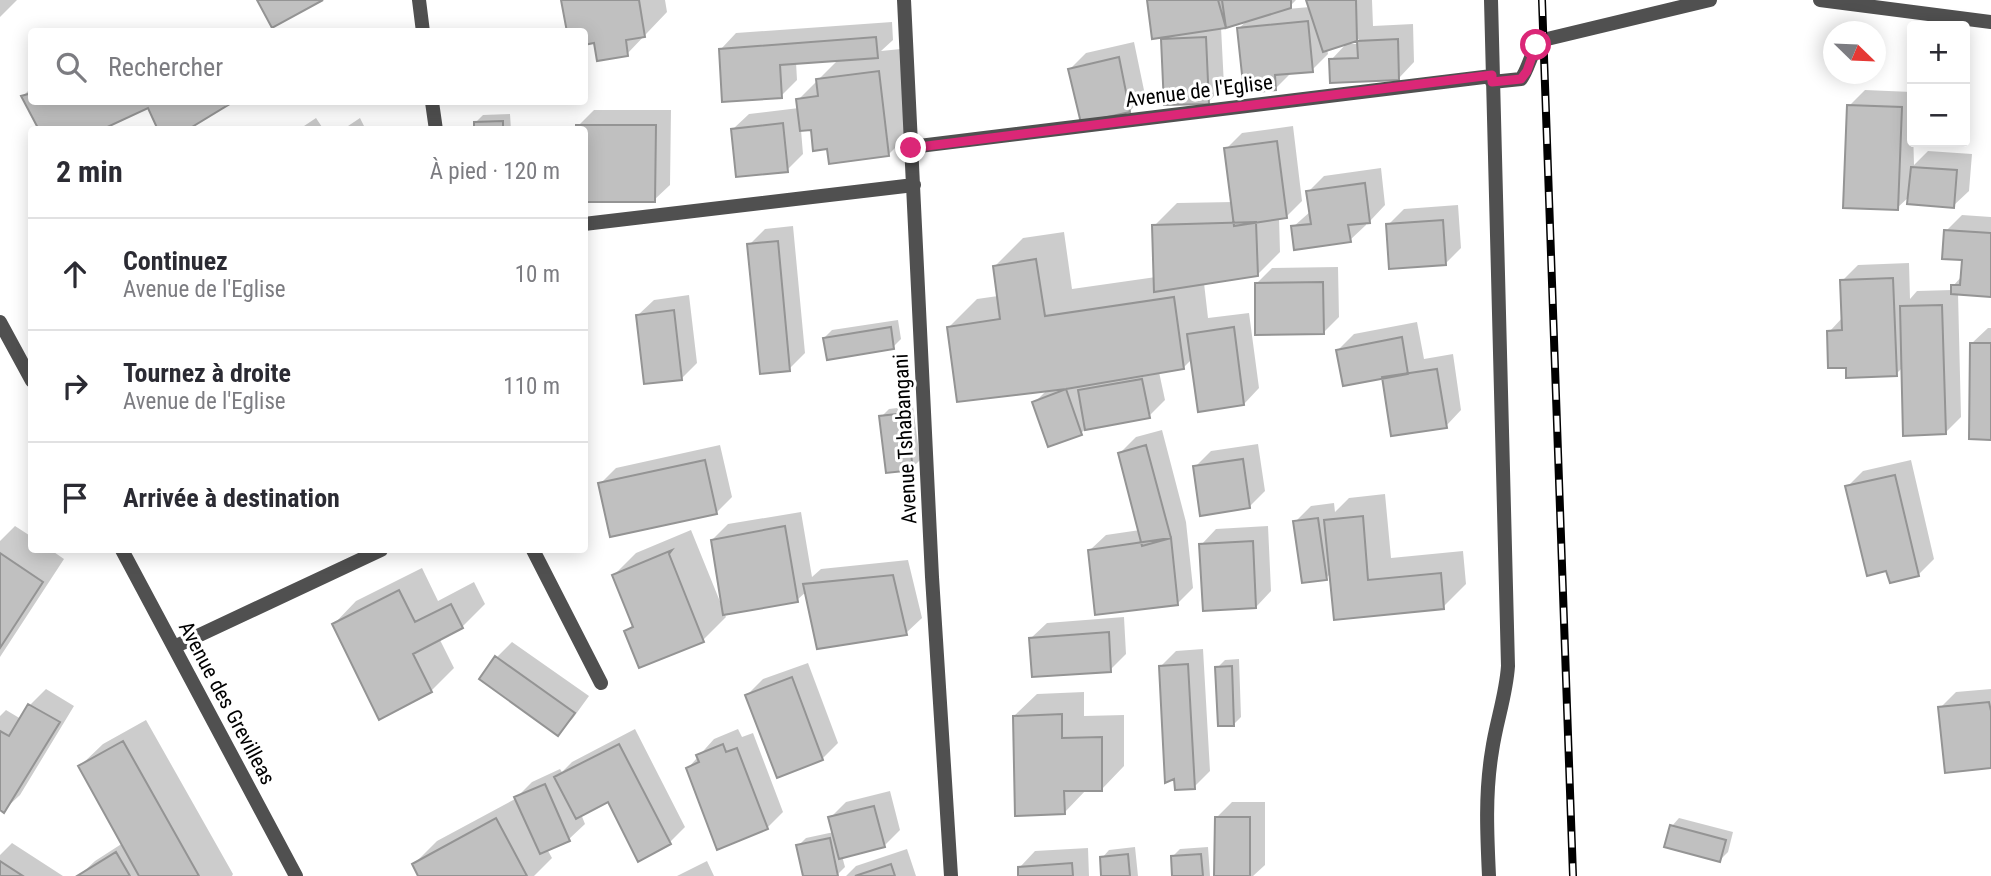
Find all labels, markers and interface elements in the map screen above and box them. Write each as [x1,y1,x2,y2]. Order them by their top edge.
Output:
north arrow [1823,21,1886,84]
map controls [1907,21,1970,147]
button: + [1907,21,1970,84]
search box [28,28,588,105]
route start [1520,29,1551,60]
icon: search [52,48,90,86]
text: Rechercher [108,52,223,82]
street label: Avenue de l'Eglise [1124,70,1274,112]
button: − [1907,84,1970,147]
route end [895,132,926,163]
text: 2 min [56,154,123,189]
text: À pied · 120 m [430,158,560,185]
text: Continuez [123,246,228,276]
icon: ahead [56,255,94,293]
text: 10 m [515,261,560,288]
text: Avenue de l'Eglise [123,276,286,303]
street label: Avenue Tshabangani [889,353,921,525]
text: Tournez à droite [123,358,291,388]
icon: right [56,367,94,405]
text: 110 m [503,373,560,400]
text: Avenue de l'Eglise [123,388,286,415]
icon: arrive [56,479,94,517]
text: Arrivée à destination [123,483,340,513]
street label: Avenue des Grevilleas [174,617,280,789]

